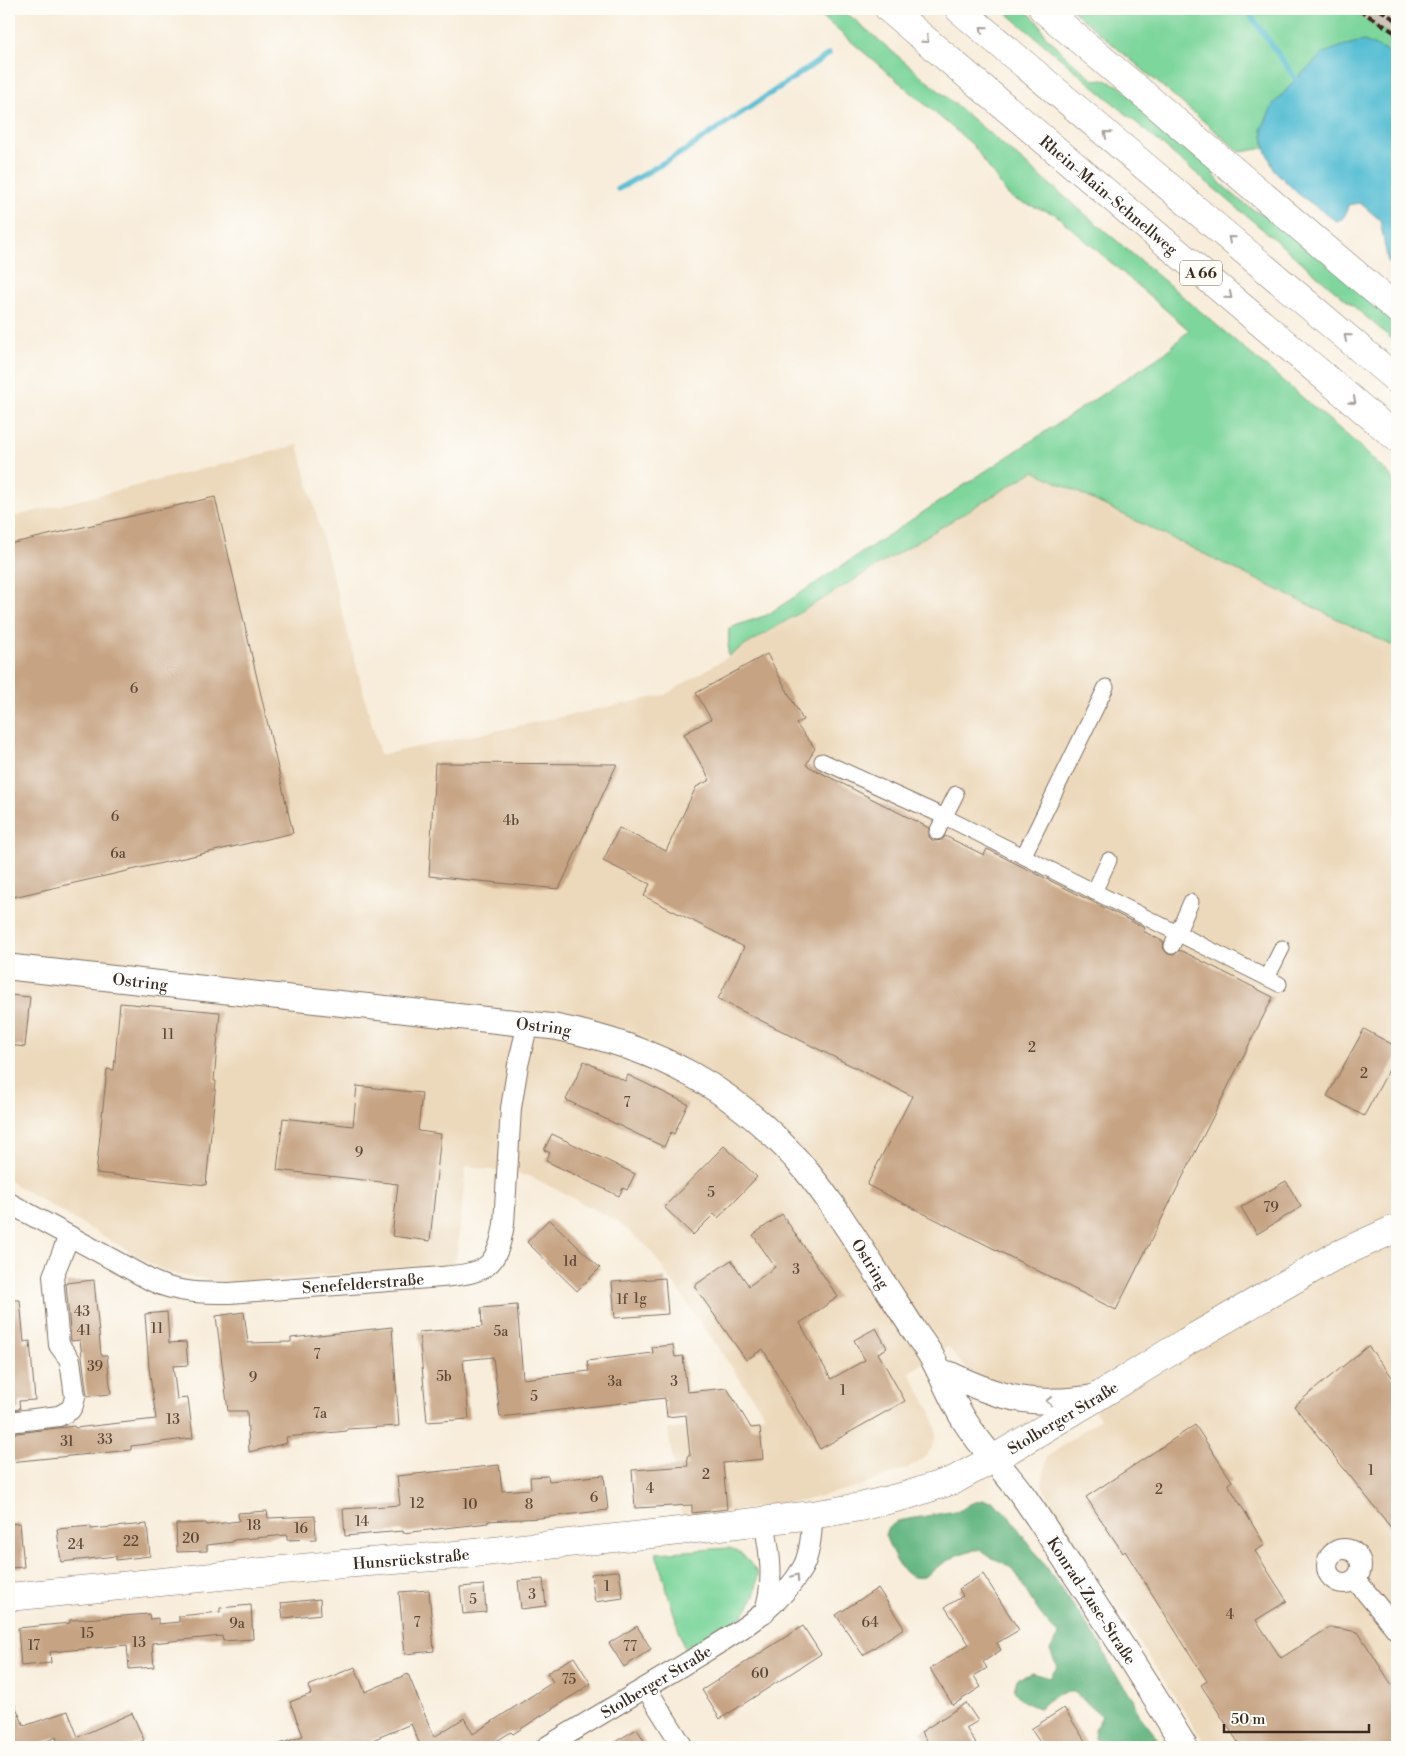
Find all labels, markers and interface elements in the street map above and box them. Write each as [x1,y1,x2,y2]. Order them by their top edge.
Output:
one-way arrow [980,27,989,35]
one-way arrow [920,35,929,43]
street label: Rhein-Main-Schnellweg [1035,132,1182,260]
one-way arrow [1104,132,1113,140]
one-way arrow [1228,236,1237,245]
road number: A 66 [1180,260,1222,286]
one-way arrow [1224,291,1233,300]
one-way arrow [1343,334,1352,343]
one-way arrow [1348,396,1357,405]
house number: 6 [130,680,139,698]
house number: 6 [111,808,120,826]
house number: 4b [503,812,519,830]
house number: 6a [110,845,127,863]
street label: Ostring [111,969,170,995]
street label: Ostring [515,1014,574,1041]
house number: 11 [162,1026,174,1044]
house number: 2 [1028,1039,1036,1057]
house number: 2 [1360,1065,1368,1083]
house number: 7 [623,1094,631,1112]
house number: 9 [355,1144,363,1162]
house number: 5 [707,1184,715,1202]
house number: 79 [1263,1199,1279,1217]
street label: Ostring [847,1235,894,1294]
house number: 1d [563,1253,577,1271]
house number: 3 [792,1261,800,1279]
street label: Senefelderstraße [301,1269,425,1299]
house number: 1g [633,1290,647,1308]
house number: 1f [616,1291,628,1309]
house number: 43 [74,1303,90,1321]
house number: 11 [151,1320,163,1338]
house number: 41 [77,1322,91,1340]
house number: 5a [494,1323,509,1341]
house number: 7 [313,1346,321,1364]
house number: 39 [87,1358,103,1376]
house number: 5b [436,1368,452,1386]
house number: 9 [249,1369,257,1387]
house number: 3a [608,1373,623,1391]
house number: 3 [670,1373,678,1391]
street label: Stolberger Straße [1004,1377,1122,1459]
house number: 1 [840,1382,846,1400]
house number: 5 [530,1388,538,1406]
one-way arrow [1045,1396,1052,1406]
house number: 7a [313,1405,328,1423]
house number: 13 [166,1411,180,1429]
house number: 33 [97,1431,113,1449]
house number: 31 [60,1433,74,1451]
house number: 1 [1368,1462,1374,1480]
house number: 2 [702,1466,710,1484]
house number: 4 [646,1480,654,1498]
house number: 2 [1155,1481,1163,1499]
house number: 6 [590,1489,599,1507]
house number: 12 [410,1495,424,1513]
house number: 10 [463,1496,477,1514]
house number: 8 [525,1496,533,1514]
house number: 14 [355,1513,369,1531]
house number: 18 [247,1517,261,1535]
house number: 16 [294,1520,309,1538]
house number: 20 [182,1530,200,1548]
house number: 22 [123,1533,139,1551]
street label: Konrad-Zuse-Straße [1042,1533,1140,1669]
house number: 24 [68,1536,84,1554]
street label: Hunsrückstraße [352,1545,471,1574]
one-way arrow [790,1573,799,1583]
house number: 1 [604,1578,610,1596]
house number: 3 [528,1586,536,1604]
house number: 5 [469,1591,477,1609]
house number: 4 [1226,1606,1234,1624]
house number: 7 [413,1614,421,1632]
house number: 64 [861,1614,879,1632]
house number: 9a [229,1615,246,1633]
house number: 15 [80,1625,94,1643]
house number: 13 [132,1634,146,1652]
house number: 17 [28,1637,40,1655]
house number: 77 [623,1638,637,1656]
street label: Stolberger Straße [597,1641,715,1723]
house number: 60 [751,1665,769,1683]
house number: 75 [562,1671,577,1689]
scale bar [1224,1701,1368,1733]
text: 50 m [1231,1710,1265,1729]

